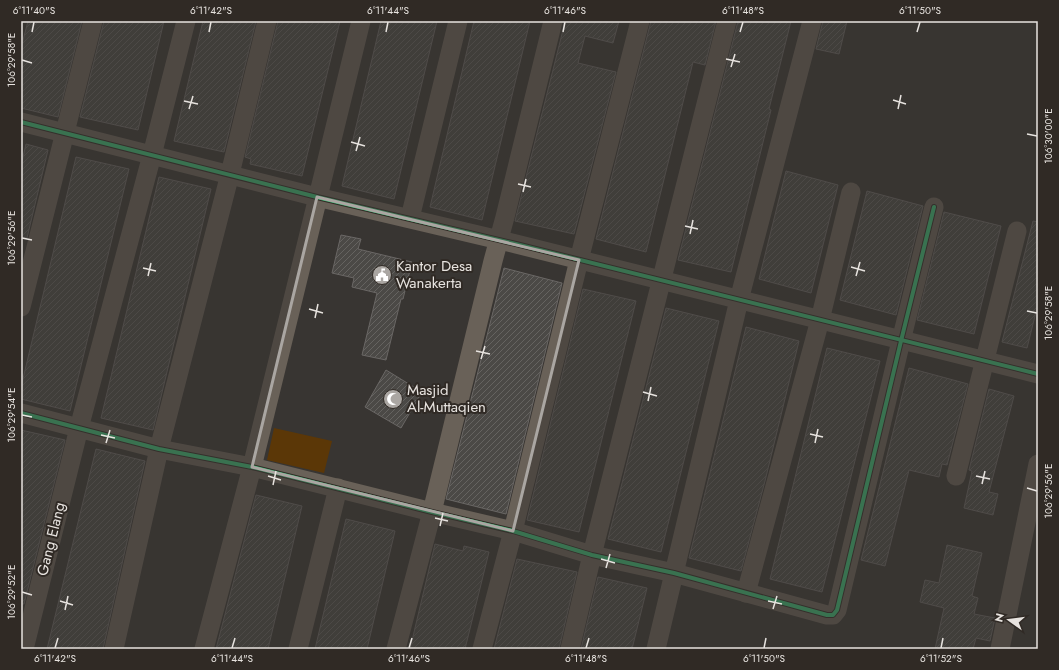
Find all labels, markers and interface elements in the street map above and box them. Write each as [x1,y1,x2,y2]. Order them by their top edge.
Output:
text: 6°11'40"S [13,3,56,18]
text: 6°11'42"S [190,3,233,18]
text: 6°11'44"S [367,3,410,18]
text: 6°11'46"S [544,3,587,18]
text: 6°11'48"S [722,3,764,18]
text: 6°11'50"S [899,3,942,18]
text: 106°29'58"E [4,33,19,87]
text: 106°30'00"E [1041,108,1056,164]
text: 106°29'56"E [4,211,19,265]
place label: Kantor Desa Wanakerta [396,255,472,294]
public building icon: Kantor Desa Wanakerta [371,264,393,286]
text: 106°29'58"E [1041,286,1056,340]
place label: Masjid Al-Muttaqien [407,379,486,418]
text: 106°29'54"E [4,388,19,442]
mosque icon: Masjid Al-Muttaqien [382,388,404,410]
text: 106°29'56"E [1041,464,1056,518]
street label: Gang Elang [31,500,71,578]
text: 106°29'52"E [4,565,19,619]
north arrow [989,600,1029,640]
text: N [990,611,1008,624]
text: 6°11'42"S [34,651,77,666]
text: 6°11'44"S [211,651,254,666]
text: 6°11'46"S [388,651,431,666]
text: 6°11'48"S [565,651,607,666]
text: 6°11'50"S [743,651,786,666]
text: 6°11'52"S [920,651,962,666]

